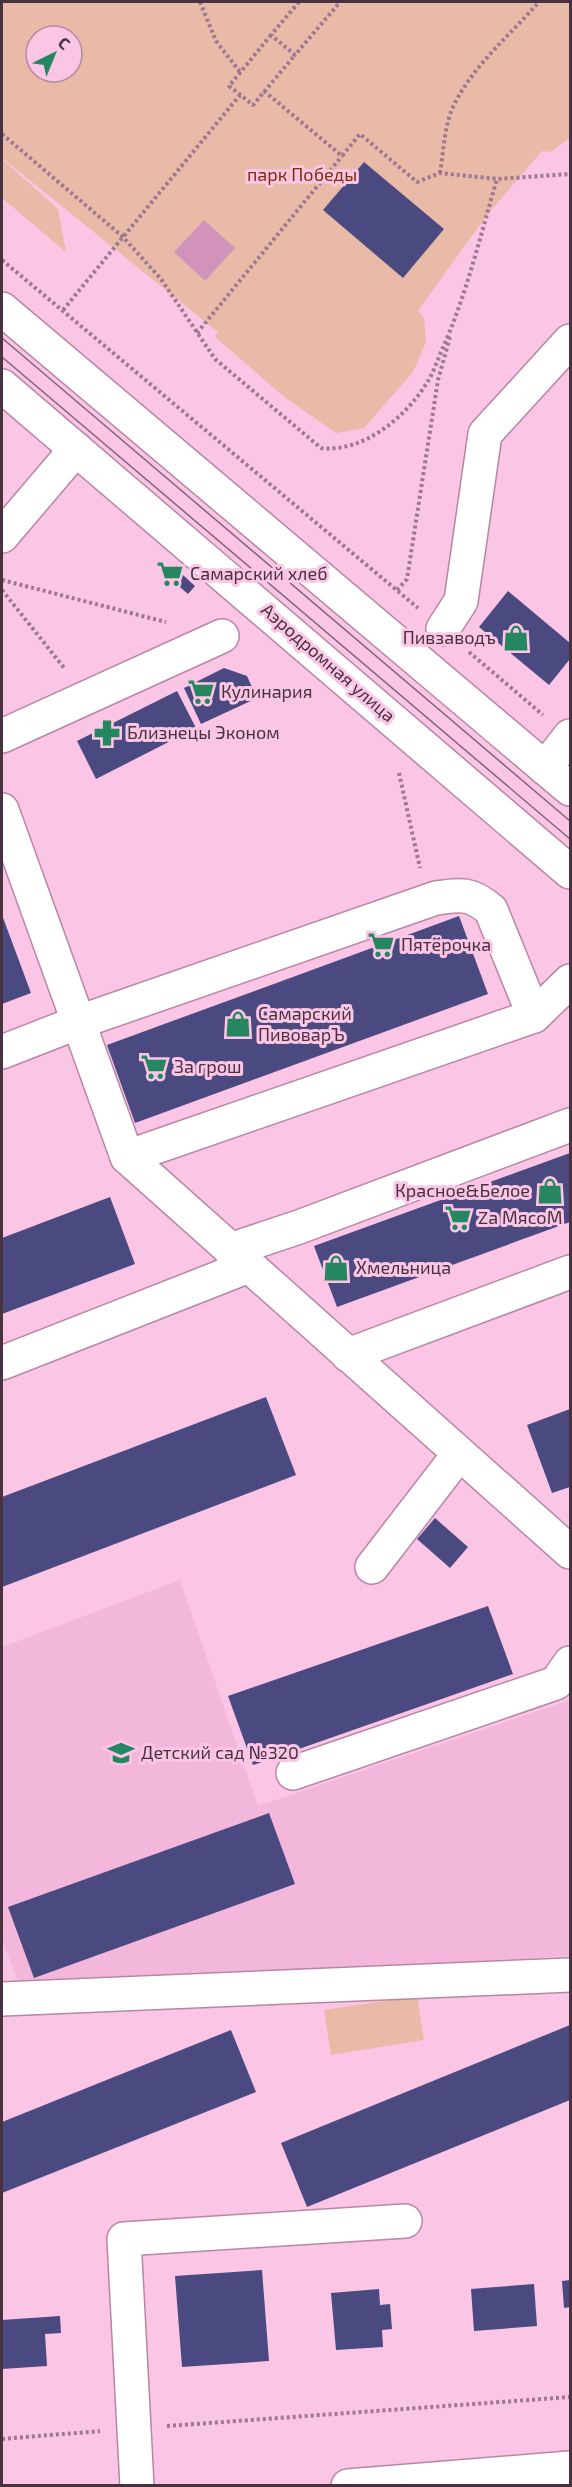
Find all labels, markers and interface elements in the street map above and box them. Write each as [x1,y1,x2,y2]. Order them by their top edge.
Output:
north arrow [24,24,84,84]
text: С [55,33,74,53]
park label: парк Победы [247,163,357,185]
supermarket icon: Самарский хлеб [155,559,185,589]
place label: Самарский хлеб [190,562,327,584]
street label: Аэродромная улица [257,598,400,726]
shop icon: Пивзаводъ [501,623,531,653]
place label: Пивзаводъ [403,626,496,648]
supermarket icon: Кулинария [186,677,216,707]
place label: Кулинария [221,680,312,702]
pharmacy icon: Близнецы Эконом [92,718,122,748]
place label: Близнецы Эконом [127,721,280,743]
supermarket icon: Пятёрочка [366,930,396,960]
place label: Пятёрочка [401,933,491,955]
place label: Самарский ПивоварЪ [258,1002,352,1045]
shop icon: Самарский ПивоварЪ [223,1009,253,1039]
supermarket icon: За грош [139,1052,169,1082]
place label: За грош [174,1055,241,1077]
shop icon: Красное&Белое [535,1176,565,1206]
place label: Красное&Белое [395,1179,530,1201]
supermarket icon: Za МясоМ [443,1203,473,1233]
place label: Za МясоМ [478,1206,562,1228]
shop icon: Хмельница [321,1253,351,1283]
place label: Хмельница [356,1256,451,1278]
school or university icon: Детский сад №320 [106,1738,136,1768]
place label: Детский сад №320 [141,1741,299,1763]

